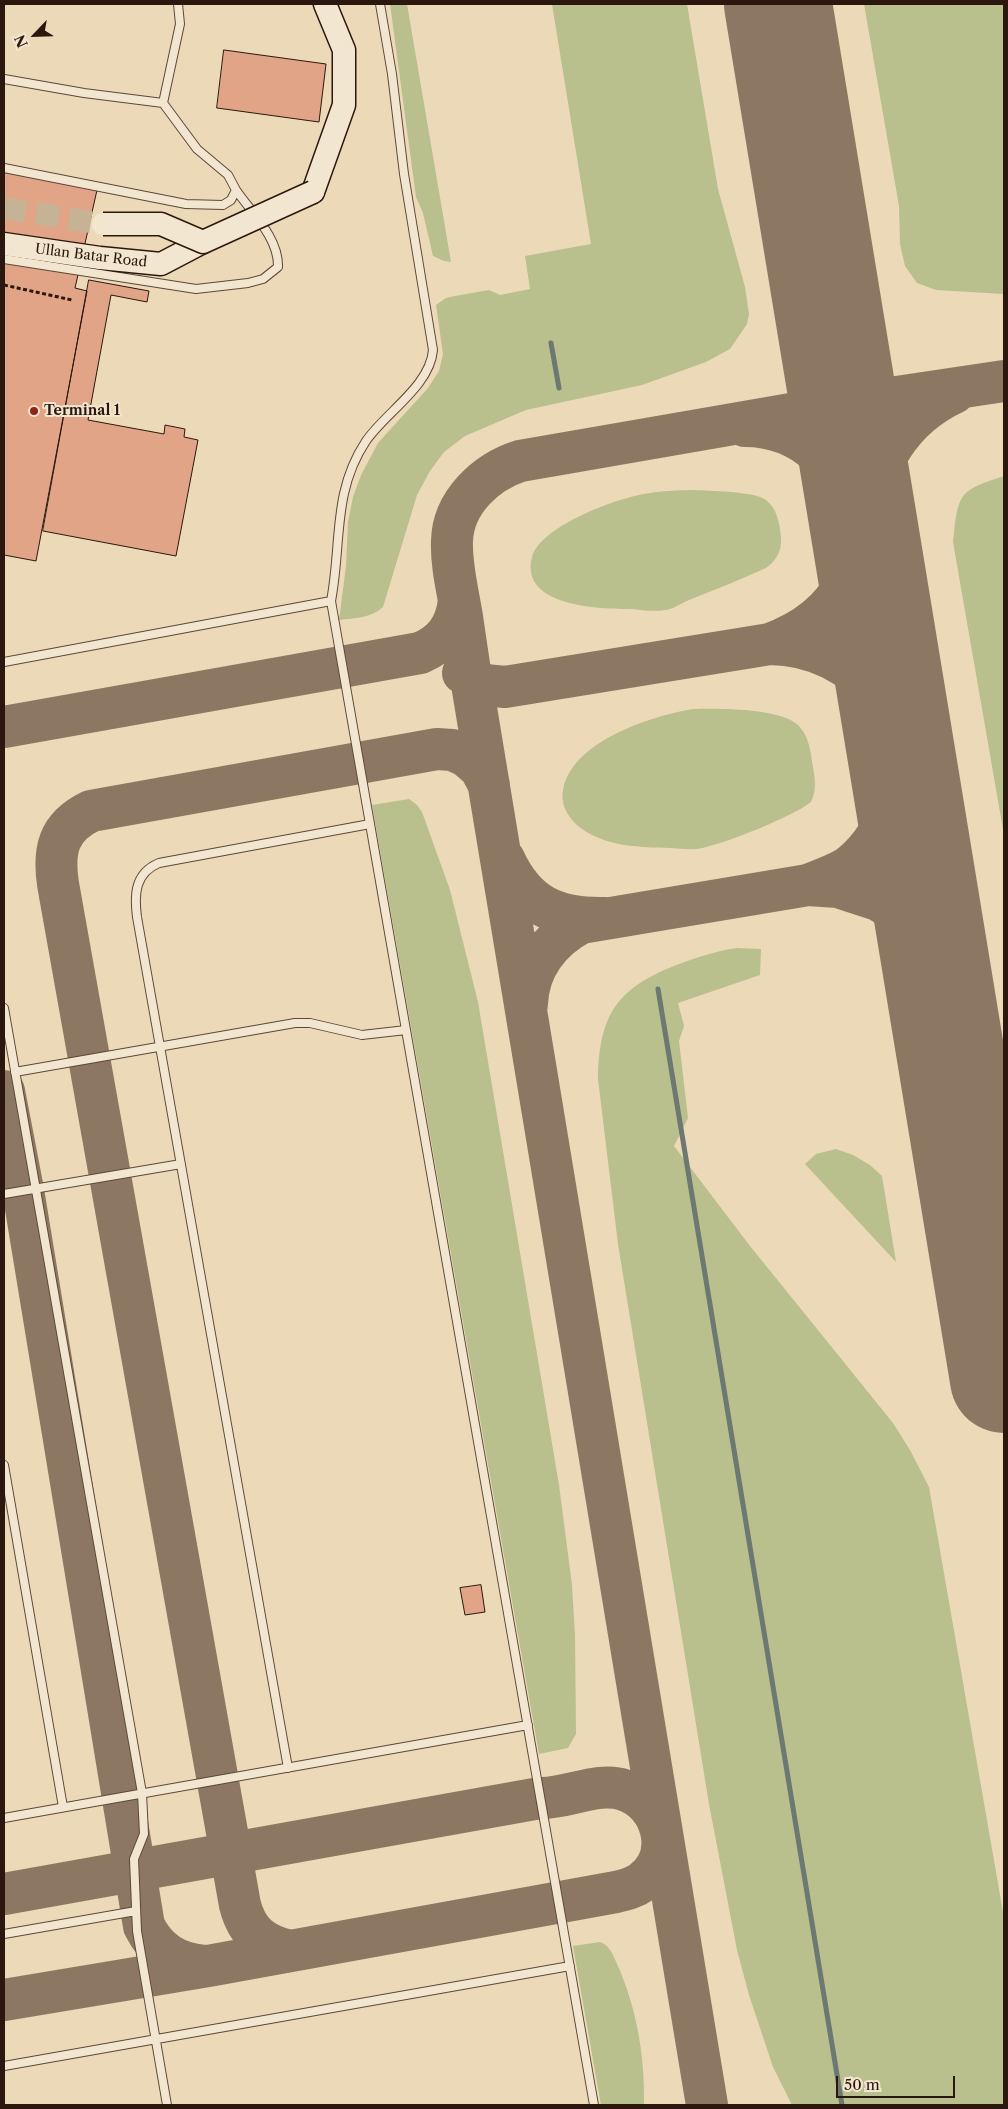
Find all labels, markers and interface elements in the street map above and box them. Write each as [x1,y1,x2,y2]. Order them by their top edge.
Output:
north arrow [10,10,60,60]
text: N [11,32,32,50]
street label: Ullan Batar Road [34,241,148,271]
place label: Terminal 1 [44,403,120,419]
marker: Terminal 1 [28,405,40,417]
scale bar [838,2066,957,2098]
text: 50 m [844,2075,880,2094]

